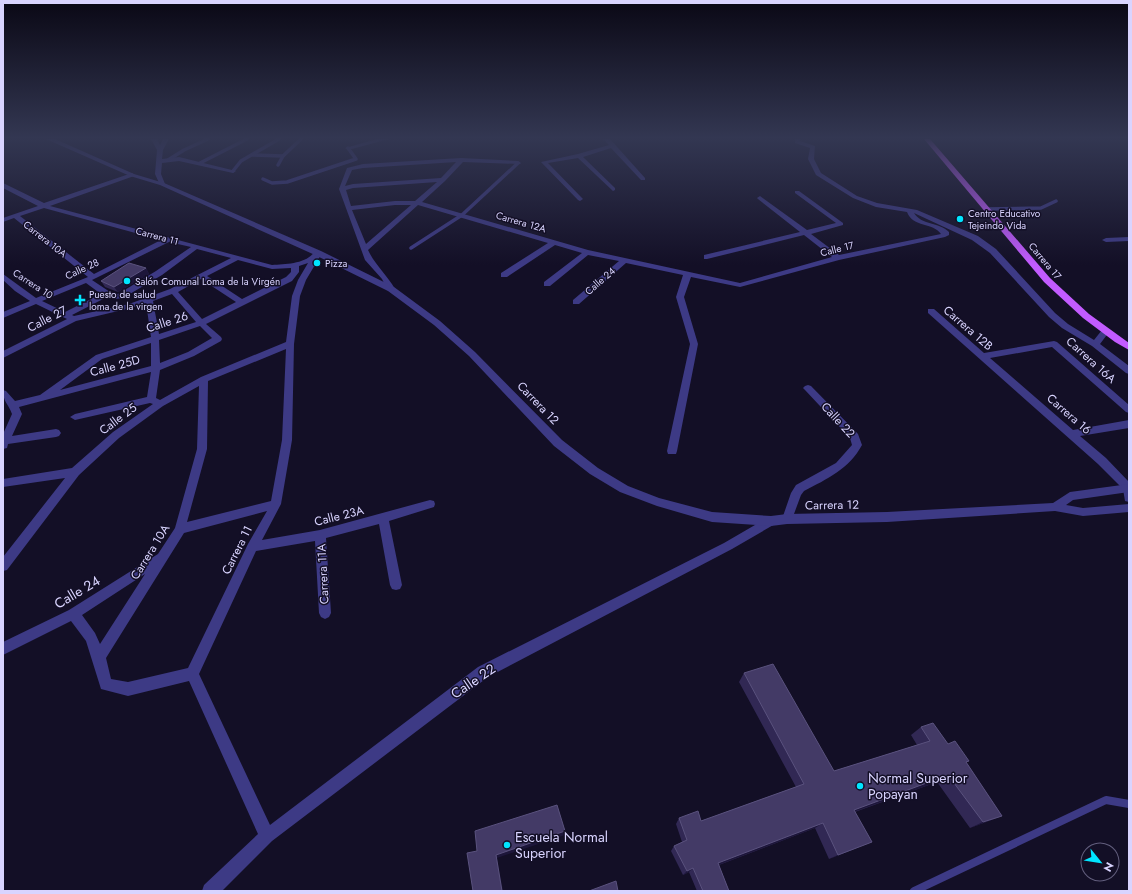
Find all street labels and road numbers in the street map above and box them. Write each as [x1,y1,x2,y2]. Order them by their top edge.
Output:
street label: Carrera 12A [494,208,548,236]
street label: Carrera 10A [20,217,70,261]
street label: Carrera 11 [134,223,180,249]
street label: Calle 17 [819,237,856,260]
street label: Carrera 17 [1025,239,1066,283]
street label: Calle 28 [63,255,101,283]
street label: Calle 24 [582,263,619,298]
street label: Carrera 10 [10,265,56,303]
street label: Calle 27 [24,301,71,337]
street label: Carrera 12B [939,301,997,355]
street label: Calle 26 [144,307,190,337]
street label: Carrera 16A [1062,333,1120,387]
street label: Calle 25D [88,351,142,381]
street label: Carrera 12 [513,377,563,429]
street label: Carrera 16 [1043,389,1095,439]
street label: Calle 22 [817,398,859,442]
street label: Calle 25 [95,399,141,439]
street label: Carrera 12 [805,496,859,514]
street label: Calle 23A [312,501,366,531]
street label: Carrera 10A [126,521,174,583]
street label: Carrera 11 [217,523,257,577]
street label: Carrera 11A [312,543,334,605]
street label: Calle 24 [50,570,104,614]
street label: Calle 22 [447,659,499,703]

